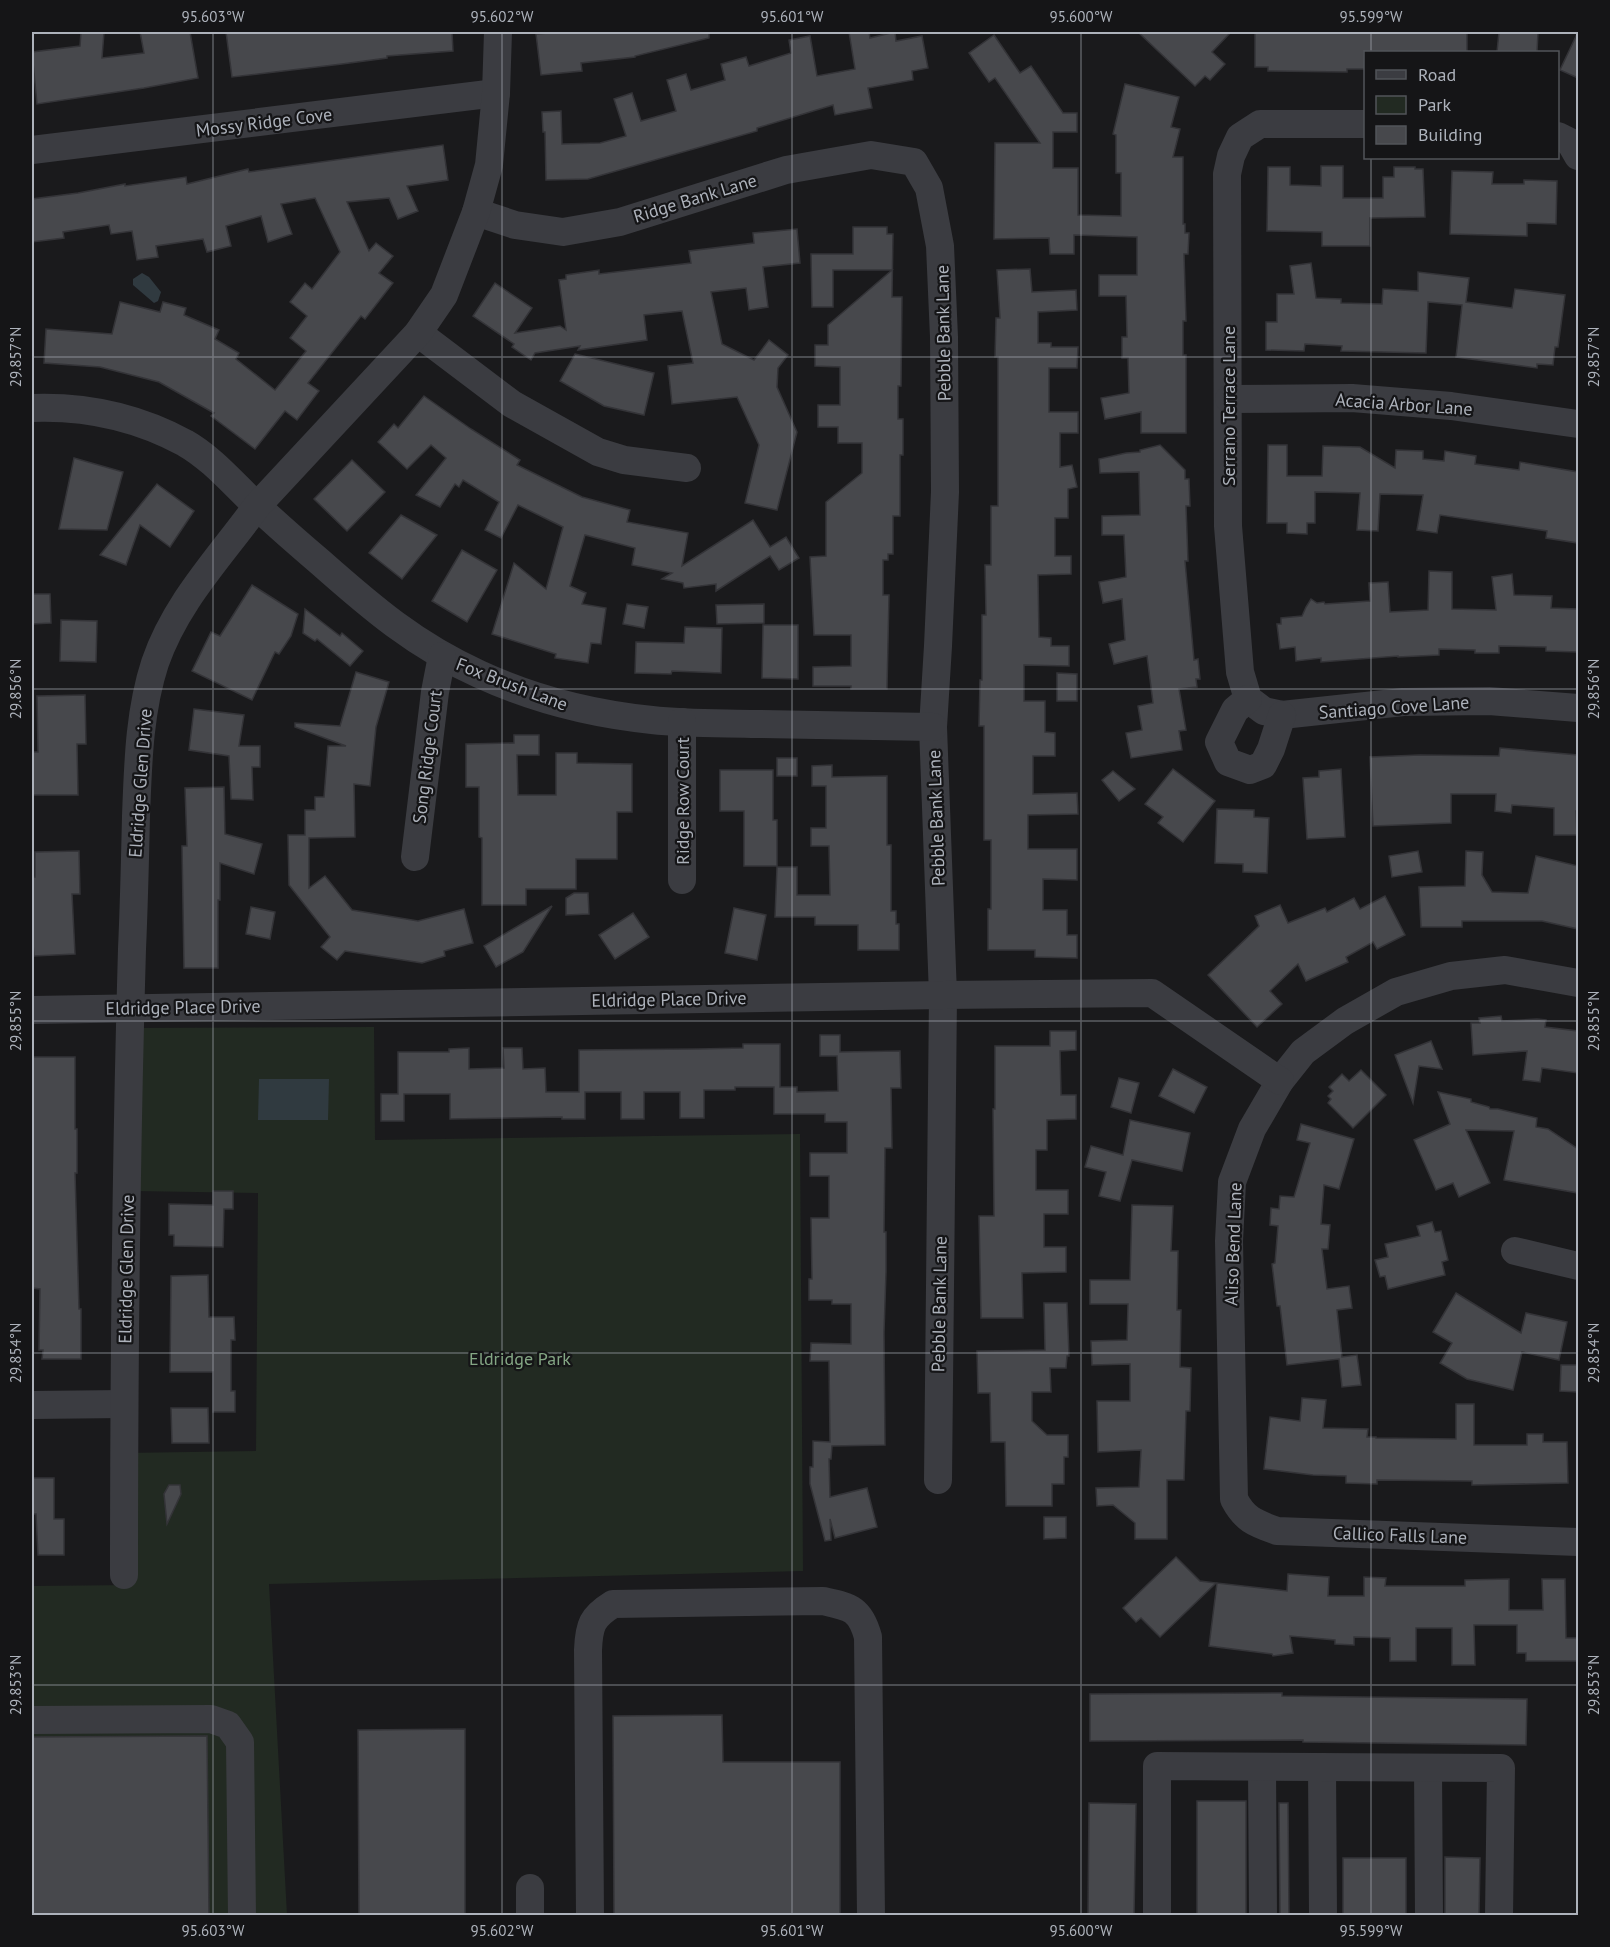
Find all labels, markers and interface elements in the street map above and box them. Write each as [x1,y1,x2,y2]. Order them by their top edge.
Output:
text: 95.603°W [182,7,245,26]
text: 95.602°W [471,7,534,26]
text: 95.601°W [761,7,824,26]
text: 95.600°W [1050,7,1113,26]
text: 95.599°W [1340,7,1403,26]
legend [1364,51,1559,159]
text: Road [1418,63,1456,86]
text: Park [1418,93,1451,116]
street label: Mossy Ridge Cove [195,102,333,142]
text: Building [1418,123,1482,146]
street label: Ridge Bank Lane [630,168,760,228]
street label: Pebble Bank Lane [930,265,956,401]
street label: Serrano Terrace Lane [1217,326,1240,486]
text: 29.857°N [6,327,25,387]
text: 29.857°N [1584,327,1603,387]
street label: Acacia Arbor Lane [1335,388,1473,420]
street label: Fox Brush Lane [453,652,571,716]
text: 29.856°N [6,659,25,719]
text: 29.856°N [1584,659,1603,719]
street label: Song Ridge Court [407,689,447,825]
street label: Santiago Cove Lane [1318,690,1470,724]
street label: Eldridge Glen Drive [123,708,157,858]
street label: Ridge Row Court [671,737,694,865]
street label: Pebble Bank Lane [922,750,950,886]
street label: Eldridge Place Drive [591,986,747,1012]
text: 29.855°N [6,991,25,1051]
text: 29.855°N [1584,991,1603,1051]
street label: Eldridge Place Drive [105,994,261,1020]
street label: Aliso Bend Lane [1219,1182,1247,1306]
street label: Eldridge Glen Drive [113,1194,139,1344]
street label: Pebble Bank Lane [926,1236,952,1372]
text: 29.854°N [6,1323,25,1383]
text: 29.854°N [1584,1323,1603,1383]
park label: Eldridge Park [469,1347,571,1370]
street label: Callico Falls Lane [1332,1521,1468,1549]
text: 29.853°N [6,1655,25,1715]
text: 29.853°N [1584,1655,1603,1715]
text: 95.603°W [182,1921,245,1940]
text: 95.602°W [471,1921,534,1940]
text: 95.601°W [761,1921,824,1940]
text: 95.600°W [1050,1921,1113,1940]
text: 95.599°W [1340,1921,1403,1940]

